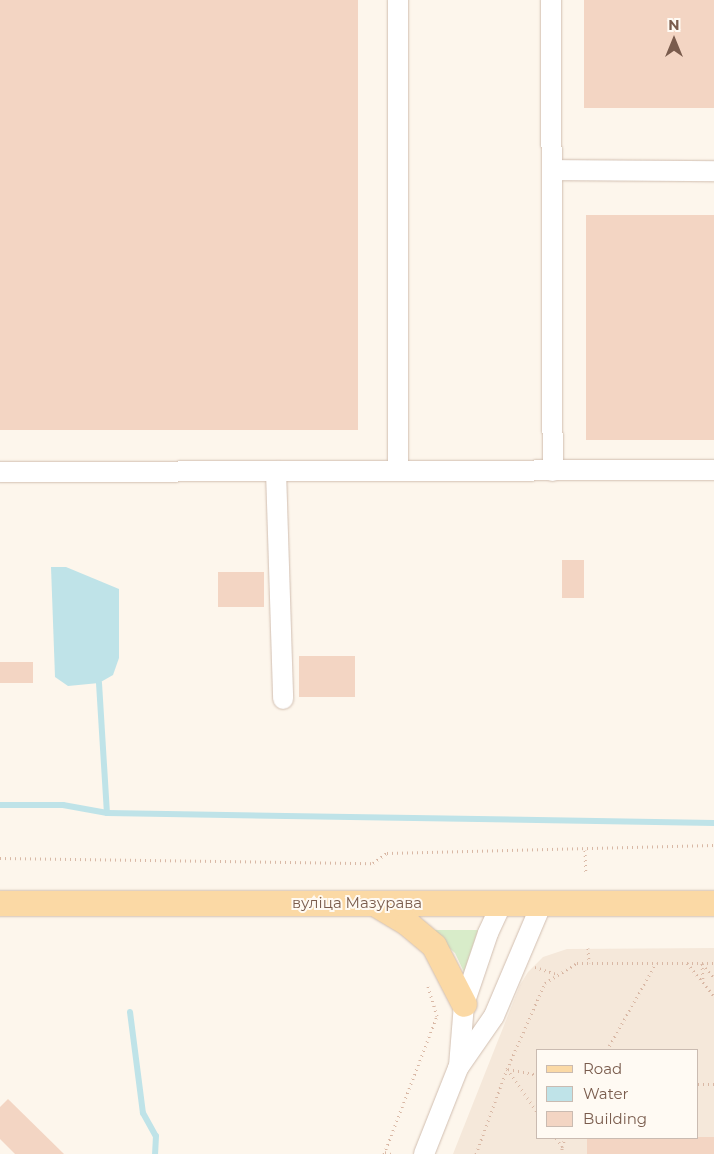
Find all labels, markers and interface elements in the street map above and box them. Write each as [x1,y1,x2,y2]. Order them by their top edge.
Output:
north arrow [649,15,699,65]
text: N [668,16,680,34]
street label: вуліца Мазурава [292,894,422,912]
legend [536,1049,699,1139]
text: Road [583,1059,622,1078]
text: Water [583,1084,629,1103]
text: Building [583,1109,647,1128]

